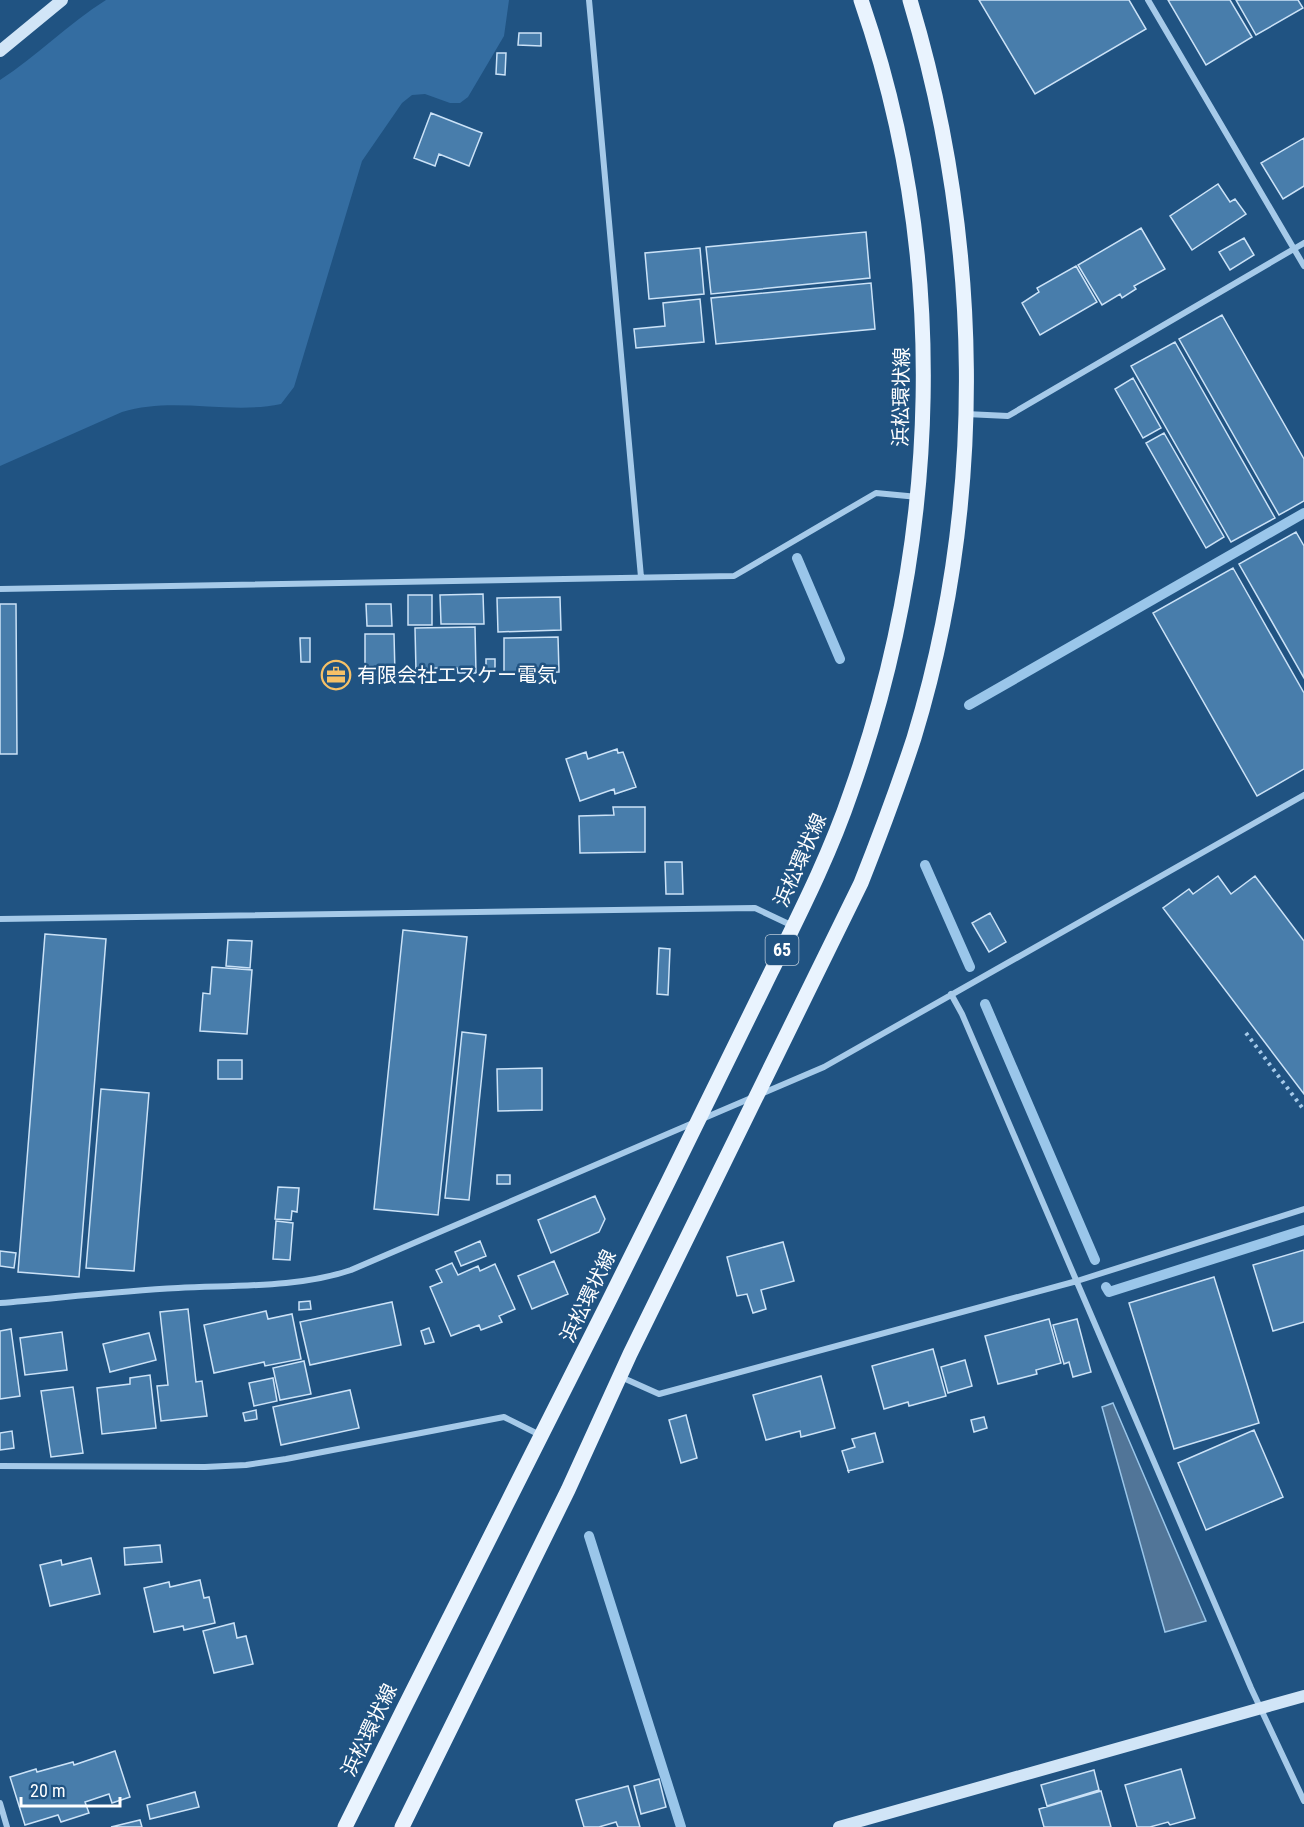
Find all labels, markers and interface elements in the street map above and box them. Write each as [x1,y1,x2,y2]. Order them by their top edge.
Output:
street label: 浜松環状線 [888,347,914,447]
office icon: 有限会社エスケー電気 [320,659,352,691]
place label: 有限会社エスケー電気 [357,663,557,687]
street label: 浜松環状線 [769,809,831,911]
road number: 65 [766,935,798,965]
street label: 浜松環状線 [555,1246,621,1346]
street label: 浜松環状線 [336,1680,402,1780]
scale bar [21,1770,120,1808]
text: 20 m [30,1780,65,1801]

